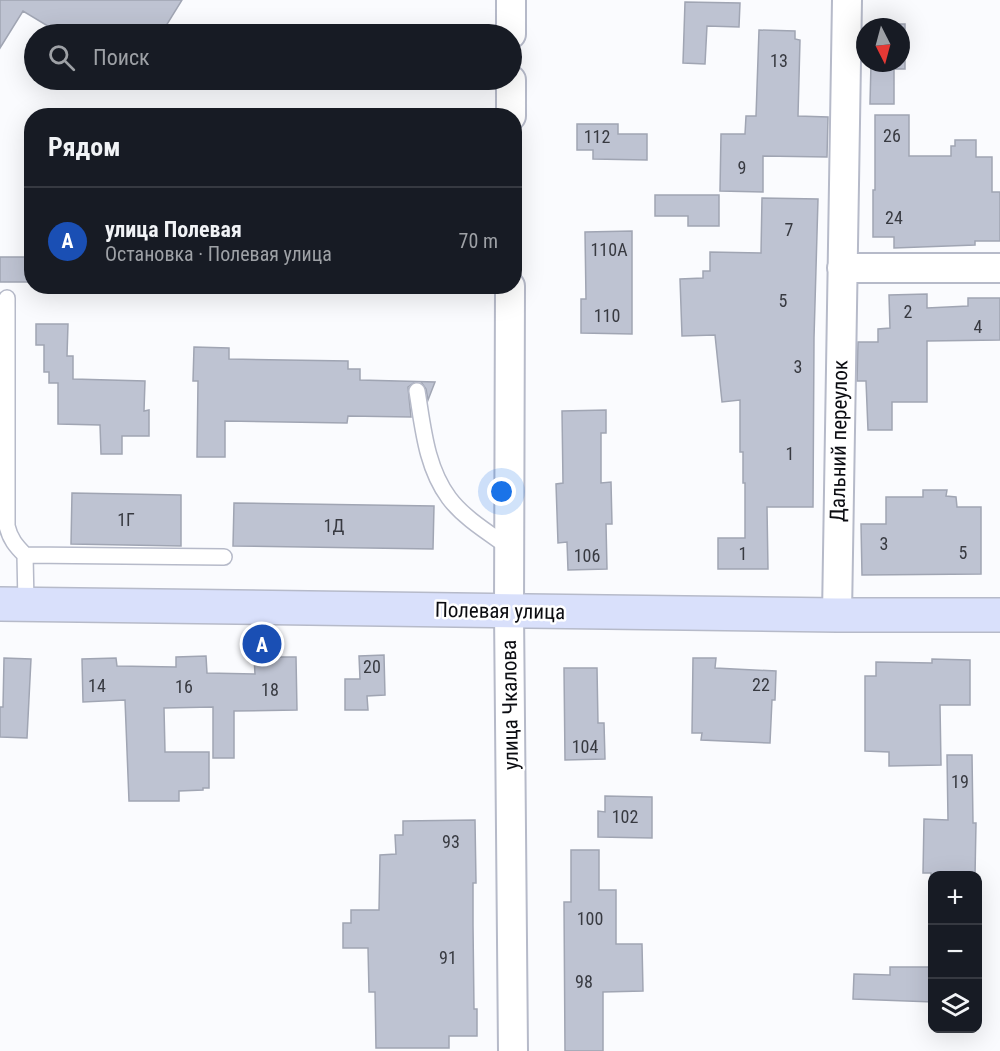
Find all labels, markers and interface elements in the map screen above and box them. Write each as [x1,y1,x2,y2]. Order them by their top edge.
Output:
north arrow [856,18,910,72]
search box [24,24,522,90]
icon: search [45,41,78,74]
text: Поиск [93,45,150,70]
house number: 13 [770,50,788,71]
house number: 26 [883,125,901,146]
house number: 112 [584,126,610,147]
text: Рядом [48,132,120,162]
house number: 9 [738,157,746,178]
house number: 24 [885,207,903,228]
text: улица Полевая [105,217,242,242]
house number: 7 [785,219,794,240]
text: A [62,229,73,253]
text: 70 m [459,229,498,253]
house number: 110А [590,239,628,260]
text: Остановка · Полевая улица [105,242,332,266]
house number: 5 [779,290,788,311]
house number: 2 [904,301,913,322]
house number: 110 [594,305,620,326]
house number: 4 [974,316,983,337]
house number: 3 [794,356,802,377]
street label: Дальний переулок [826,360,852,522]
house number: 1 [786,443,794,464]
your location [487,477,516,506]
house number: 1Г [117,509,135,530]
house number: 1Д [324,515,344,536]
house number: 3 [880,533,888,554]
house number: 5 [959,542,968,563]
house number: 1 [739,543,747,564]
house number: 106 [574,545,600,566]
street label: Полевая улица [435,598,565,624]
pin: A [242,622,282,666]
street label: улица Чкалова [497,640,523,770]
house number: 20 [363,656,381,677]
house number: 22 [752,674,770,695]
house number: 14 [88,675,106,696]
house number: 16 [175,676,193,697]
house number: 18 [261,679,279,700]
house number: 104 [572,736,598,757]
house number: 19 [951,771,969,792]
house number: 102 [612,806,638,827]
house number: 93 [442,831,460,852]
map controls [928,871,982,1033]
button: + [928,871,982,925]
house number: 100 [577,908,603,929]
button: − [928,925,982,979]
house number: 91 [439,947,457,968]
house number: 98 [575,971,593,992]
button: layers [928,979,982,1033]

